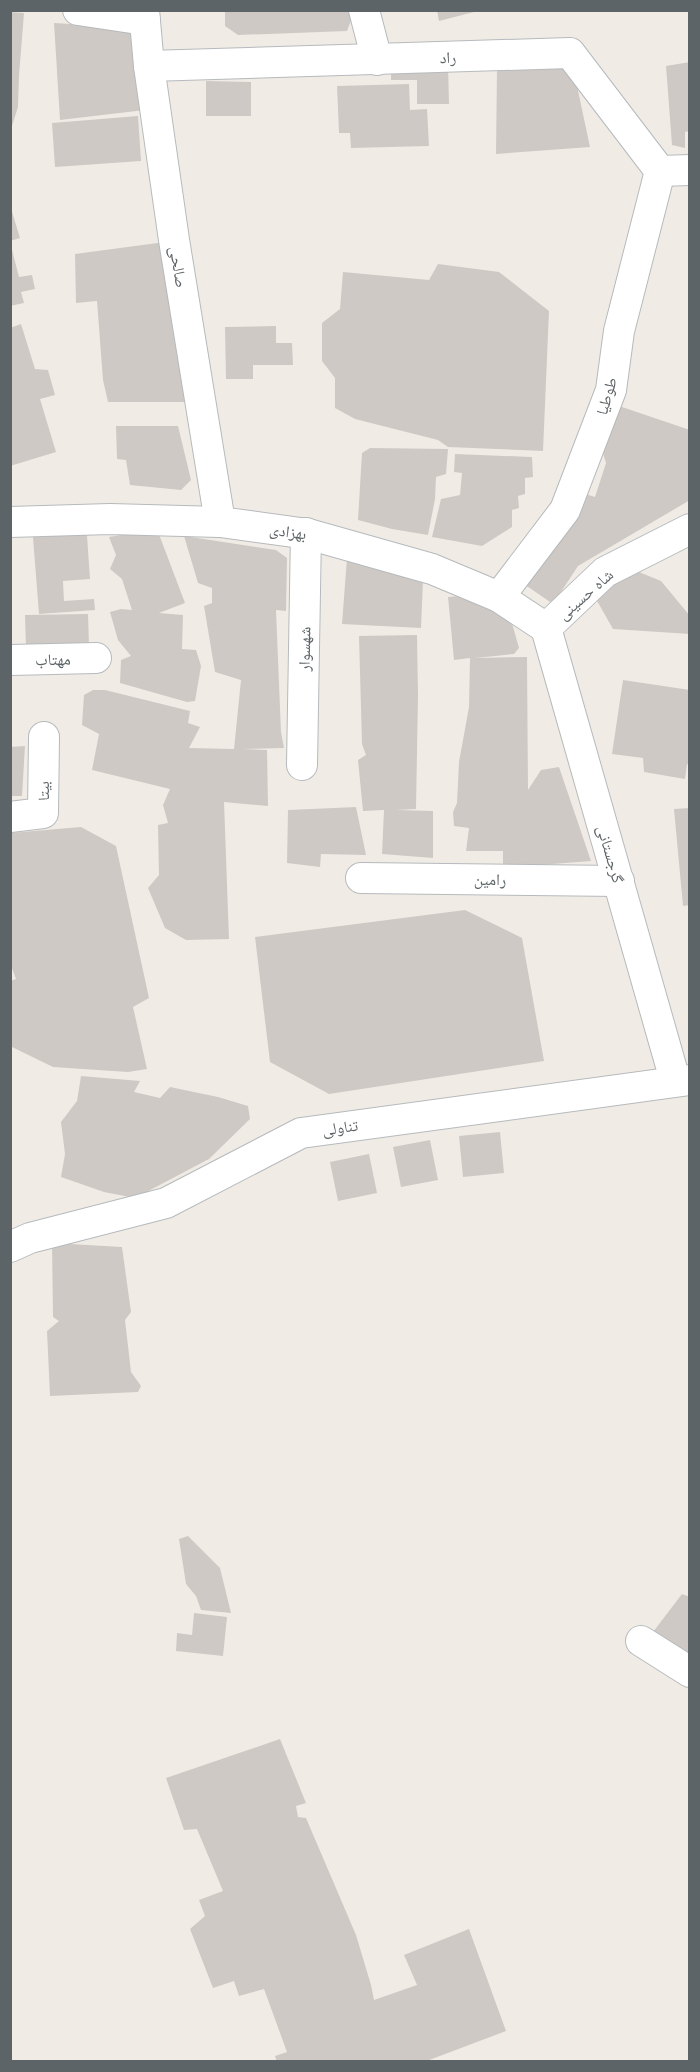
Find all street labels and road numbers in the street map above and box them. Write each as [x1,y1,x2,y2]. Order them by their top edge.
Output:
street label: راد [439,48,457,67]
street label: صالحی [165,245,191,289]
street label: طوطیا [592,375,621,417]
street label: بهزادی [268,519,308,544]
street label: شاه حسینی [554,565,618,624]
street label: شهسوار [295,626,314,673]
street label: مهتاب [35,650,71,669]
street label: بیتا [34,781,53,801]
street label: گرجستانی [592,823,628,886]
street label: رامین [474,870,506,890]
street label: تناولی [321,1116,360,1140]

